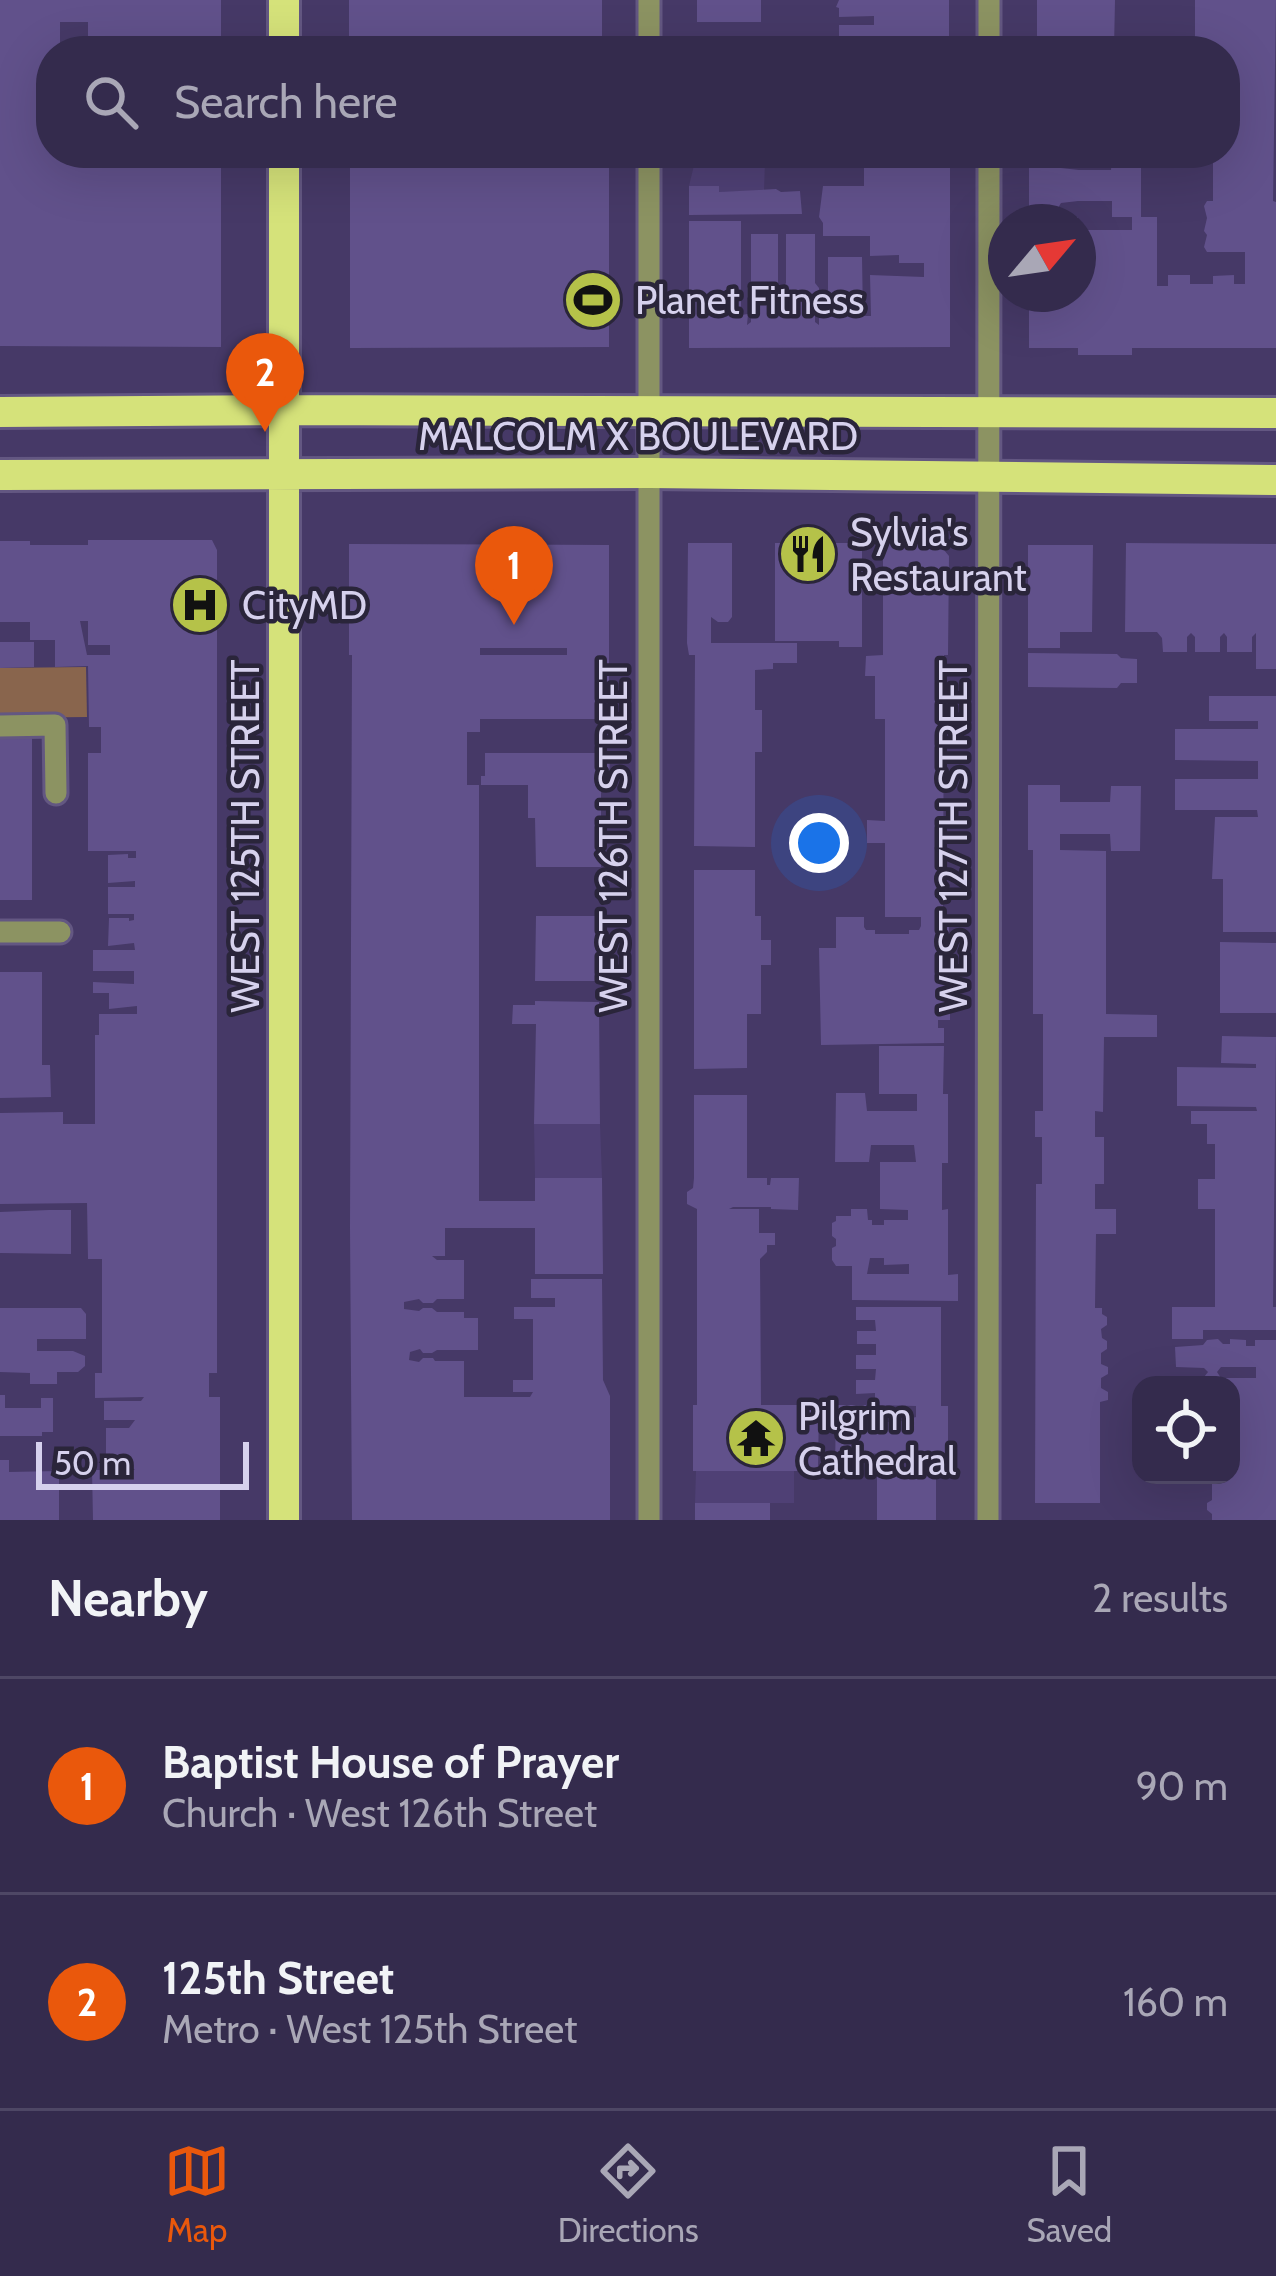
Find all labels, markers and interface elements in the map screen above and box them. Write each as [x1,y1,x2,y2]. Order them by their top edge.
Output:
search box [36,36,1240,168]
icon: search [78,69,144,135]
text: Search here [174,75,398,129]
north arrow [988,204,1096,312]
sports icon: Planet Fitness [562,269,624,331]
place label: Planet Fitness [635,276,864,324]
pin: 2 [226,333,304,432]
street label: MALCOLM X BOULEVARD [418,412,858,460]
place label: Sylvia's Restaurant [850,508,1027,601]
restaurant icon: Sylvia's Restaurant [777,523,839,585]
pin: 1 [475,526,553,625]
hospital icon: CityMD [169,574,231,636]
place label: CityMD [242,581,367,629]
street label: WEST 125TH STREET [221,659,269,1013]
street label: WEST 126TH STREET [589,659,637,1013]
street label: WEST 127TH STREET [929,660,977,1012]
your location [789,813,849,873]
map controls [1132,1376,1240,1484]
button: locate [1132,1376,1240,1484]
place label: Pilgrim Cathedral [798,1392,956,1485]
temple icon: Pilgrim Cathedral [725,1407,787,1469]
scale bar [36,1436,249,1489]
text: 50 m [54,1443,131,1483]
text: Nearby [48,1567,208,1629]
text: 2 results [1092,1574,1228,1622]
text: Baptist House of Prayer [162,1735,619,1789]
text: 1 [80,1762,94,1810]
text: 90 m [1136,1762,1228,1810]
text: Church · West 126th Street [162,1789,597,1837]
text: 125th Street [162,1951,394,2005]
text: 2 [77,1978,97,2026]
text: 160 m [1123,1978,1228,2026]
text: Metro · West 125th Street [162,2005,577,2053]
tab: Map [164,2138,230,2250]
tab: Directions [558,2138,699,2250]
tab: Saved [1026,2138,1112,2250]

